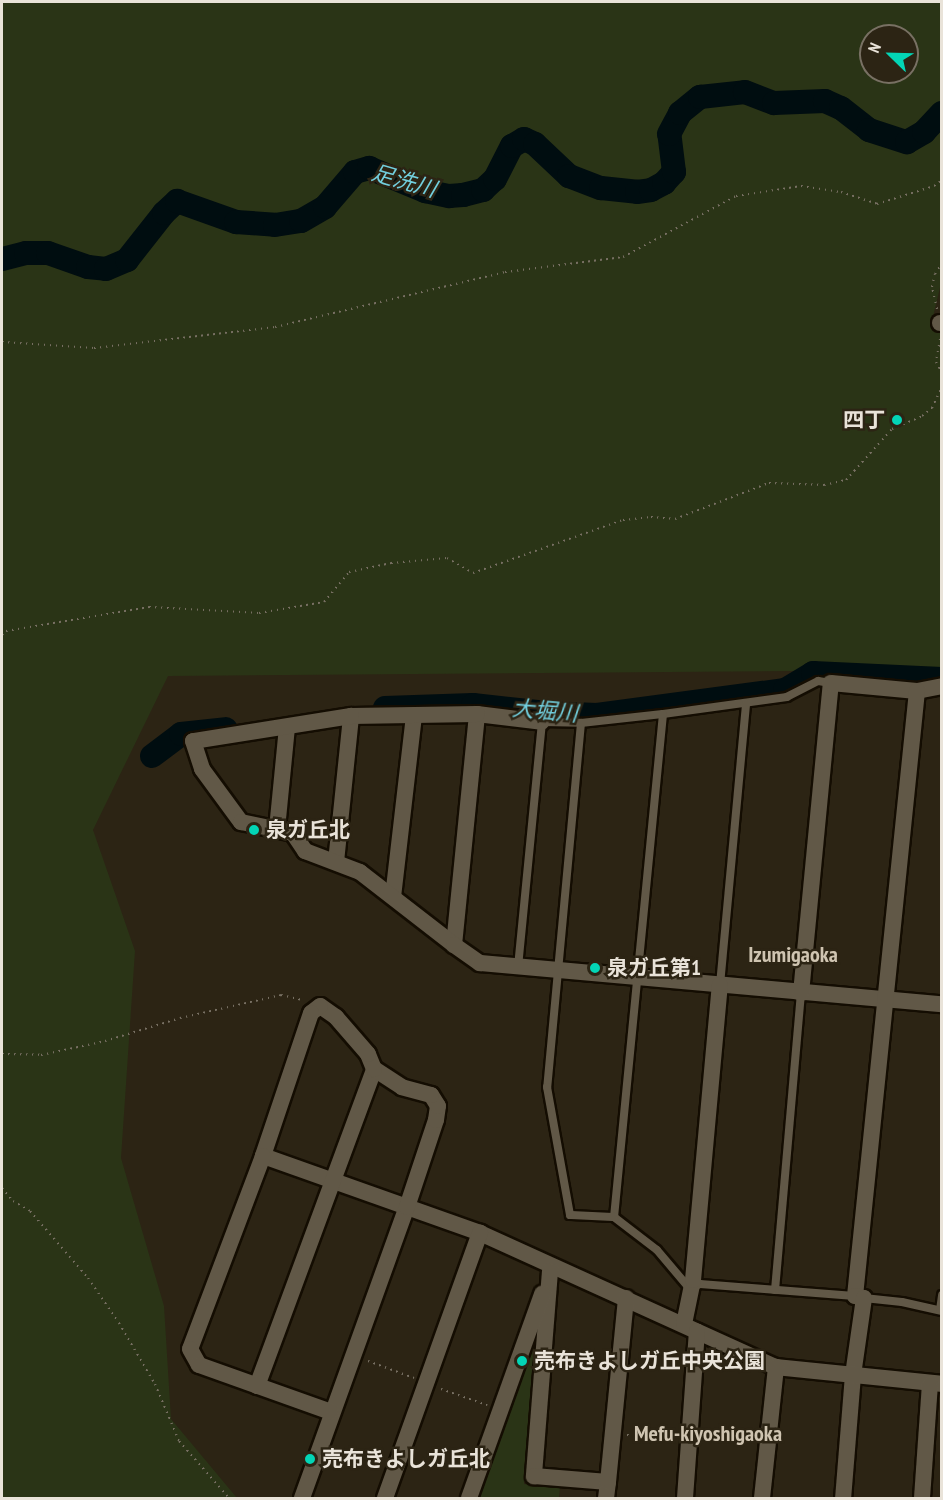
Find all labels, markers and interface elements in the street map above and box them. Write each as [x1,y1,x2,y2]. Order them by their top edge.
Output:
north arrow [859,24,919,84]
text: N [863,40,885,56]
water label: 足洗川 [369,159,439,203]
place label: 四丁 [843,407,885,433]
marker: 四丁 [890,413,904,427]
water label: 大堀川 [511,695,579,727]
place label: 泉ガ丘北 [266,817,350,843]
marker: 泉ガ丘北 [247,823,261,837]
district label: Izumigaoka [748,942,838,968]
place label: 泉ガ丘第1 [607,955,701,981]
marker: 泉ガ丘第1 [588,961,602,975]
place label: 売布きよしガ丘中央公園 [534,1348,765,1374]
marker: 売布きよしガ丘中央公園 [515,1354,529,1368]
district label: Mefu-kiyoshigaoka [634,1421,782,1447]
place label: 売布きよしガ丘北 [322,1446,490,1472]
marker: 売布きよしガ丘北 [303,1452,317,1466]

